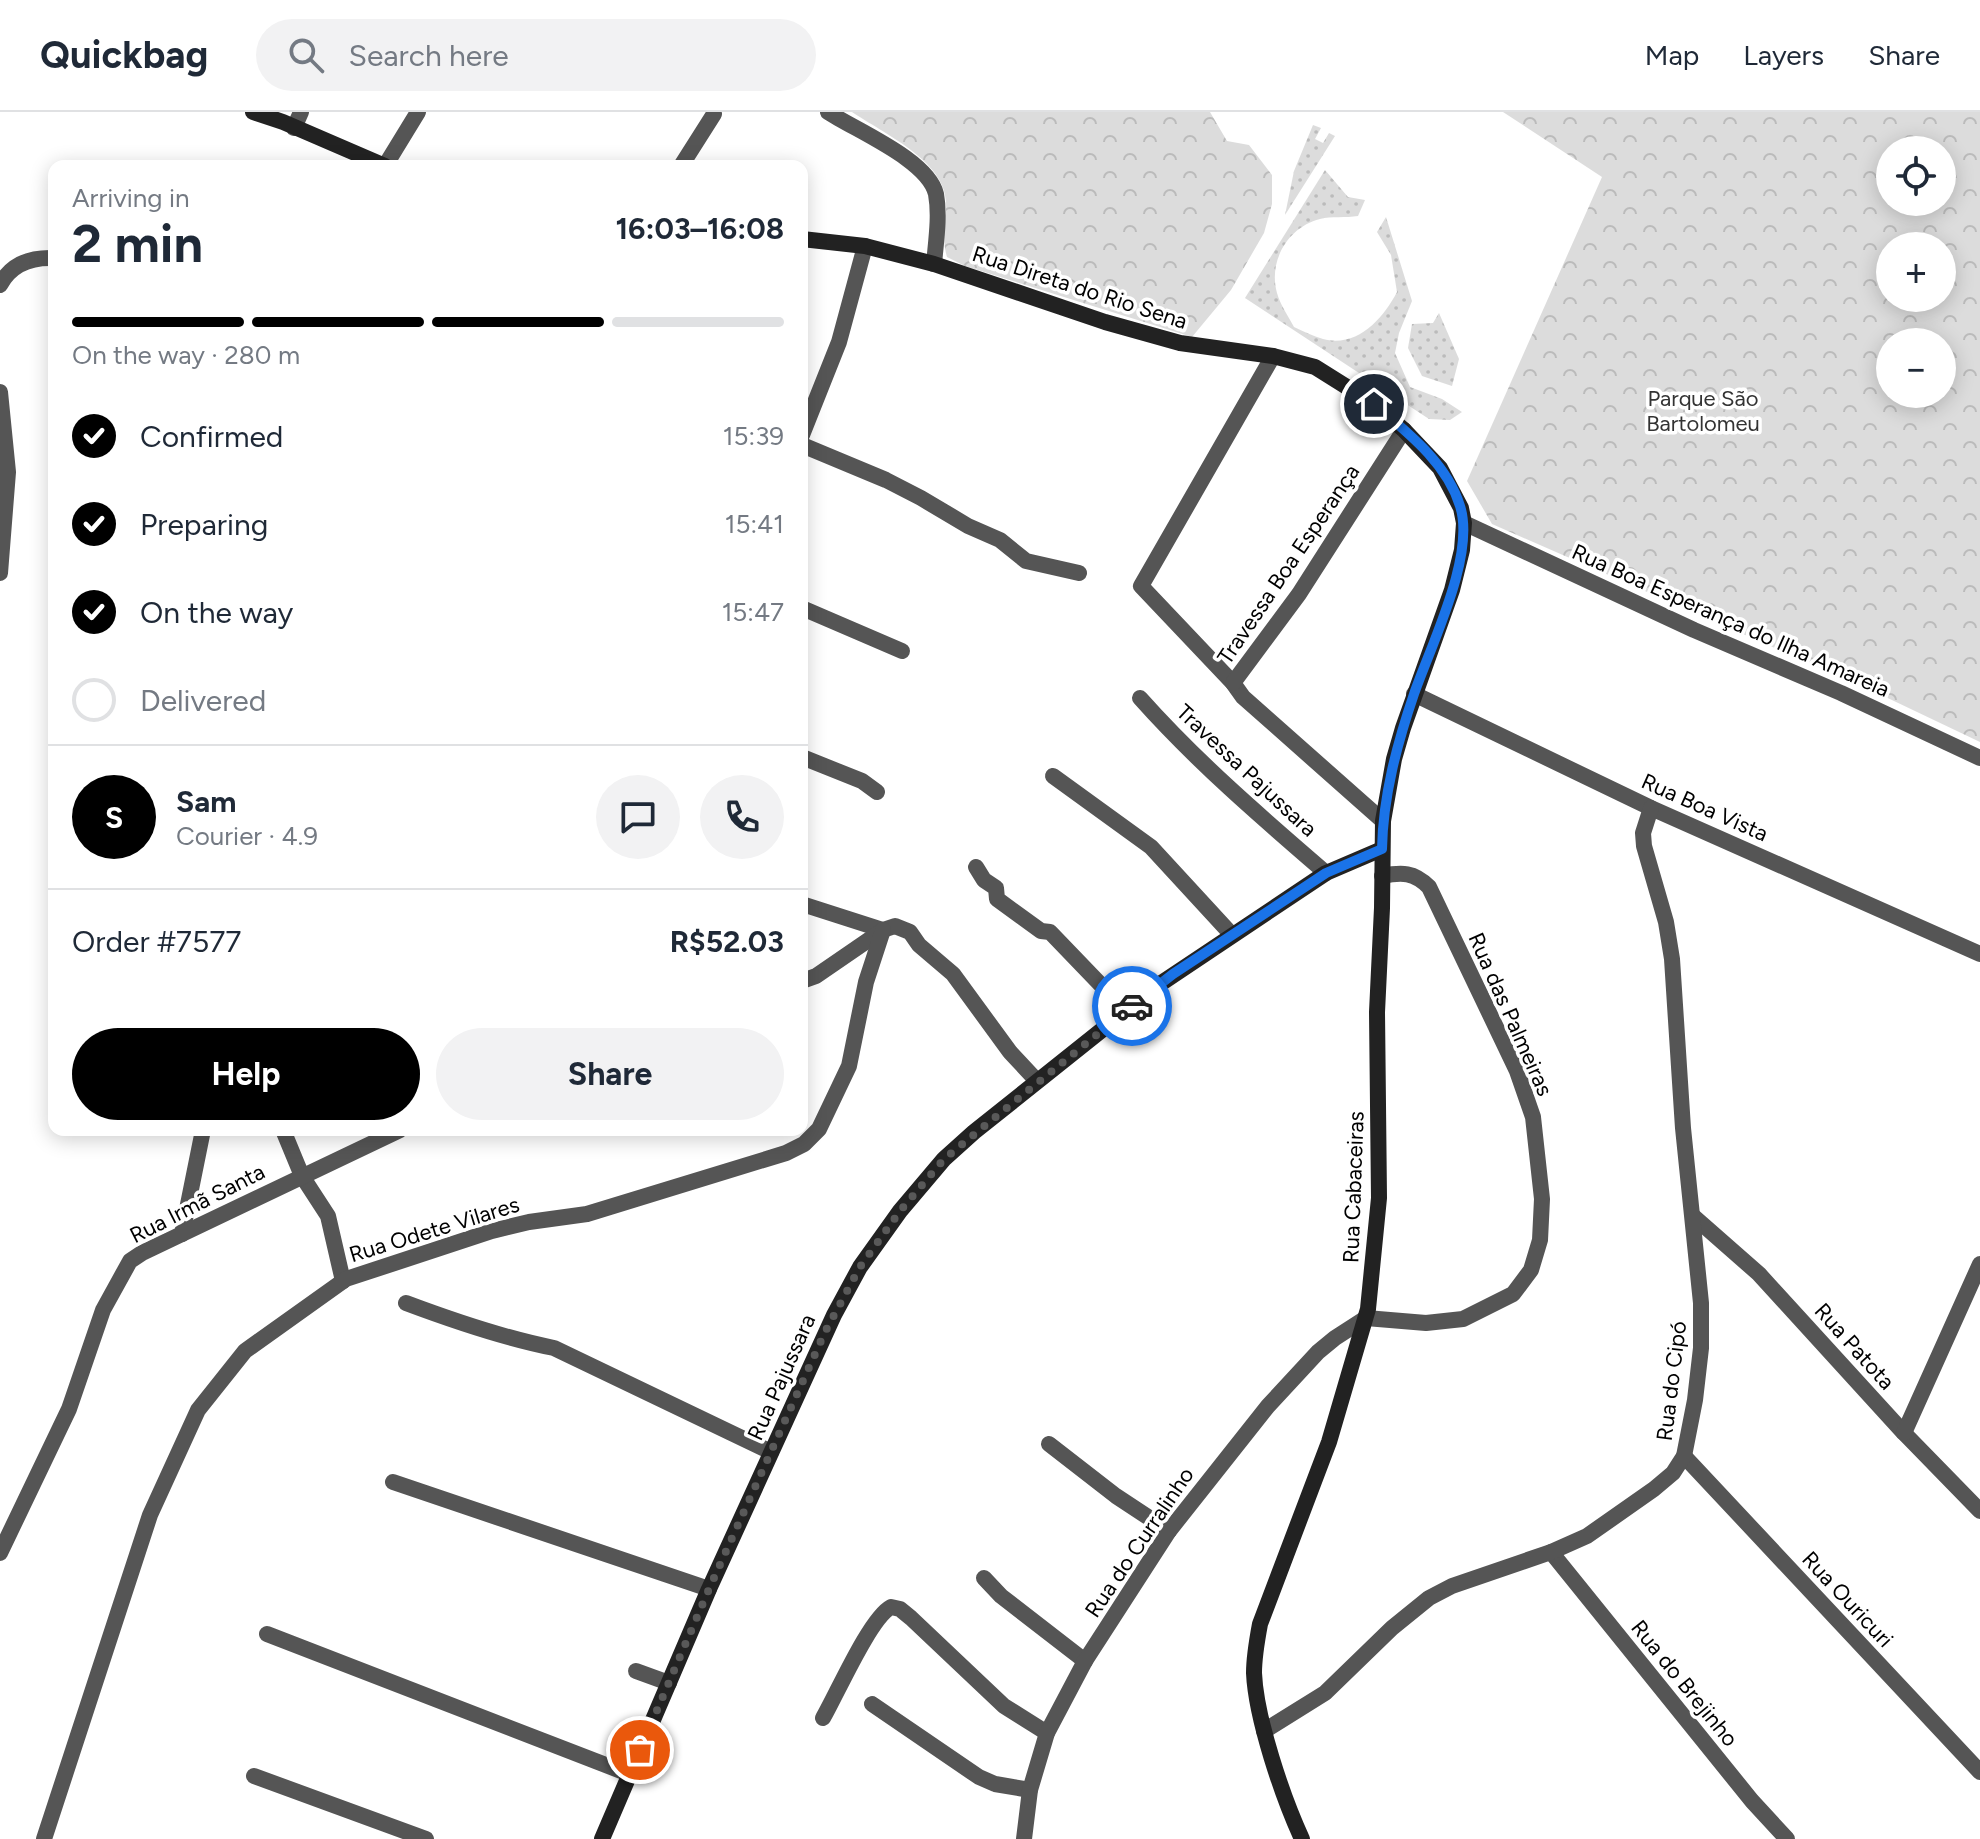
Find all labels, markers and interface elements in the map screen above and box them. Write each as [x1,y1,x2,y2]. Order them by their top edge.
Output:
search box [256,19,816,91]
text: Quickbag [40,32,208,78]
icon: search [284,33,328,77]
text: Search here [348,37,509,74]
text: Map [1645,38,1699,72]
text: Layers [1743,38,1824,72]
text: Share [1868,38,1940,72]
map controls [1876,136,1956,408]
button: locate [1876,136,1956,216]
text: Arriving in [72,182,190,214]
text: 16:03–16:08 [615,210,784,247]
text: 2 min [72,213,203,275]
button: + [1876,232,1956,312]
street label: Rua Direta do Rio Sena [969,240,1191,335]
button: − [1876,328,1956,408]
text: On the way · 280 m [72,339,300,371]
pin [1340,370,1408,438]
icon: home [1352,382,1396,426]
park label: Parque São Bartolomeu [1646,385,1760,437]
icon: check [72,414,116,458]
text: Confirmed [140,418,283,455]
text: 15:39 [723,420,784,452]
street label: Travessa Boa Esperança [1211,459,1365,669]
icon: check [72,502,116,546]
text: Preparing [140,506,268,543]
text: 15:41 [725,508,784,540]
street label: Rua Boa Esperança do Ilha Amareia [1568,538,1894,703]
icon: check [72,590,116,634]
text: On the way [140,594,293,631]
text: 15:47 [722,596,784,628]
text: Delivered [140,682,266,719]
street label: Travessa Pajussara [1171,698,1323,842]
street label: Rua Boa Vista [1637,768,1772,847]
button: chat [596,775,680,859]
button: phone [700,775,784,859]
text: Sam [176,783,236,820]
text: S [105,799,123,836]
text: Courier · 4.9 [176,820,318,852]
text: Order #7577 [72,923,241,960]
text: R$52.03 [670,923,784,960]
street label: Rua das Palmeiras [1462,928,1559,1100]
courier [1092,966,1172,1046]
icon: car [1110,984,1154,1028]
button: Help [72,1028,420,1120]
button: Share [436,1028,784,1120]
street label: Rua Cabaceiras [1337,1111,1370,1263]
street label: Rua Irmã Santa [125,1158,269,1249]
street label: Rua Odete Vilares [346,1191,522,1268]
street label: Rua Patota [1809,1298,1900,1395]
street label: Rua Pajussara [742,1310,821,1444]
street label: Rua do Cipó [1651,1320,1692,1443]
street label: Rua do Curralinho [1079,1462,1200,1622]
street label: Rua Ouricuri [1796,1546,1899,1653]
street label: Rua do Brejinho [1625,1615,1744,1752]
pin [606,1716,674,1784]
icon: bag [618,1728,662,1772]

